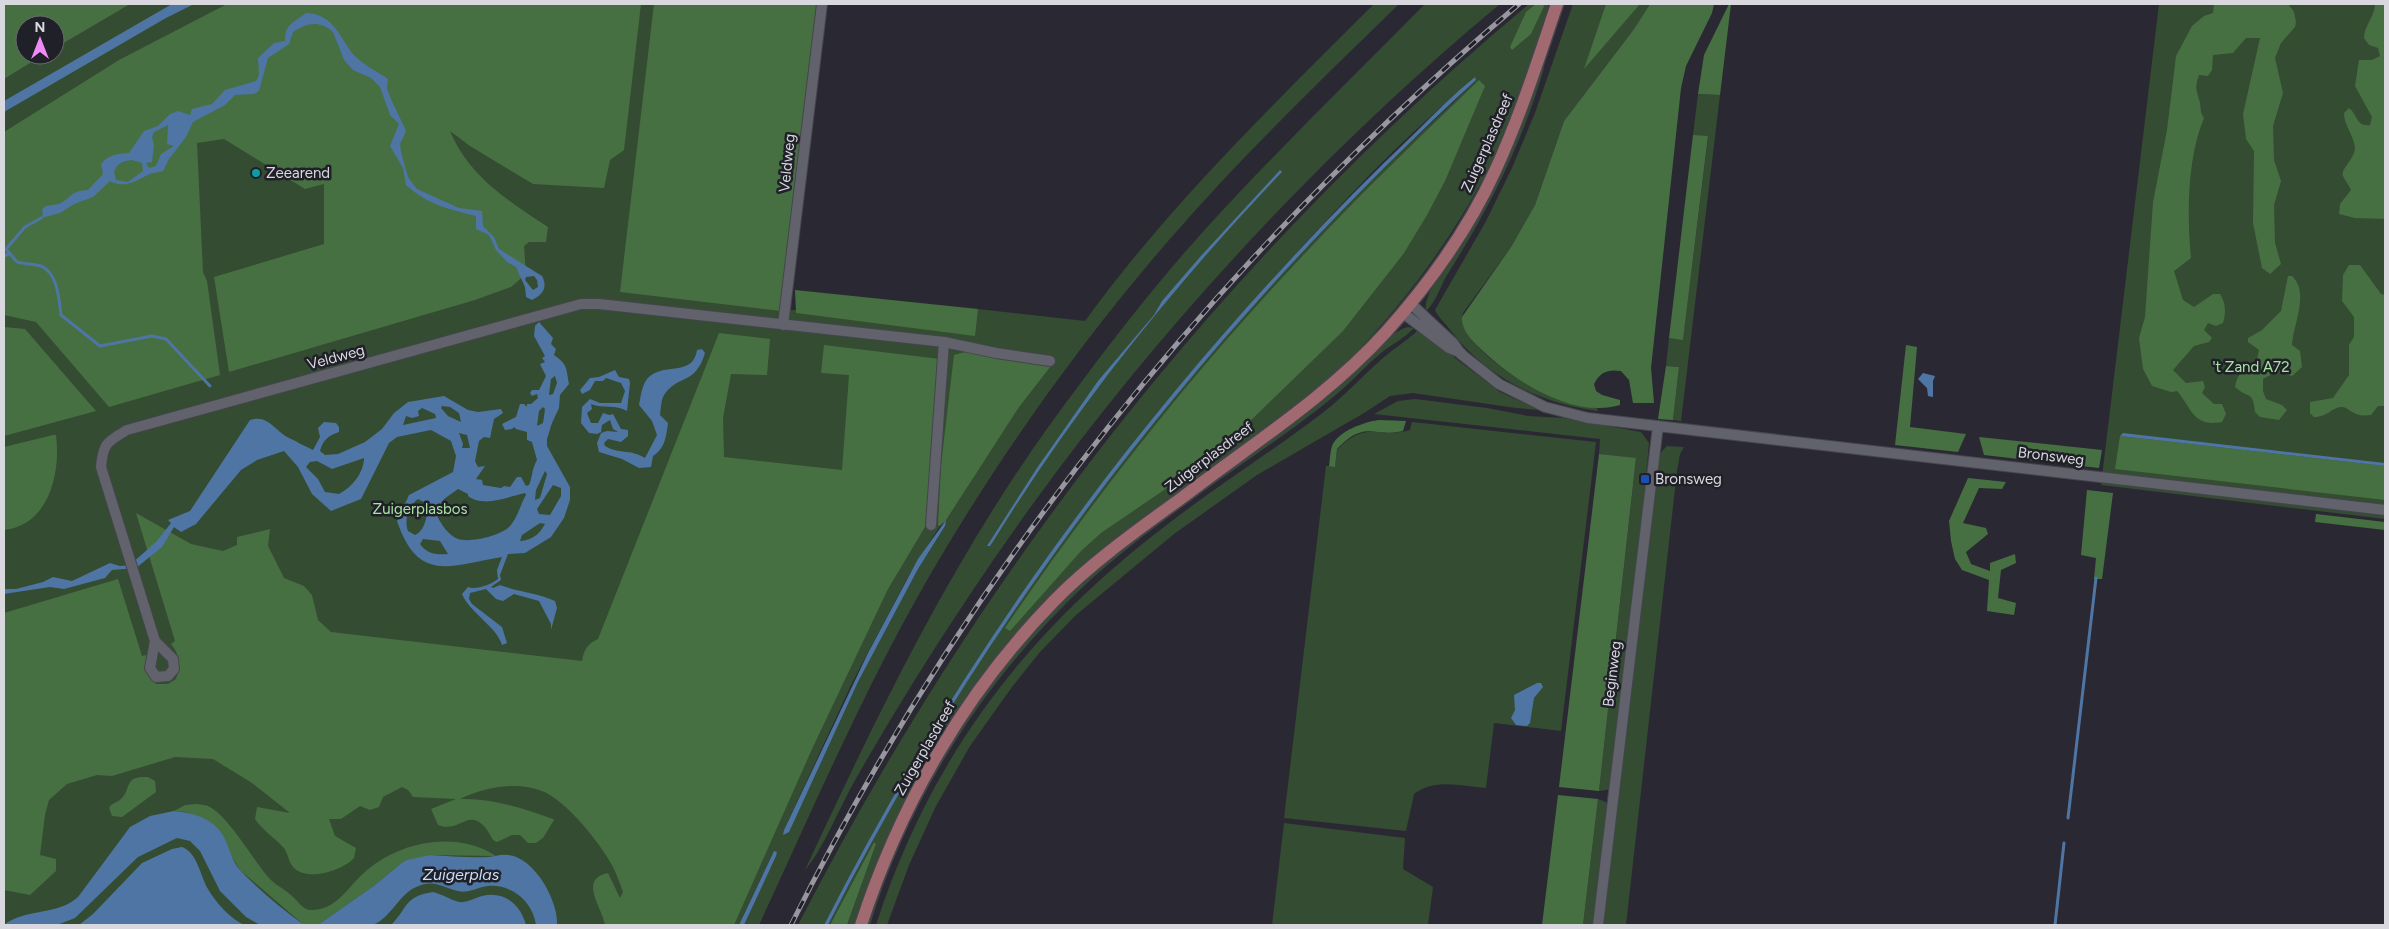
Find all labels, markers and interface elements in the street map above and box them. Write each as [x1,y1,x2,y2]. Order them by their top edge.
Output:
north arrow [15,15,65,65]
text: N [35,19,45,36]
street label: Zuigerplasdreef [1457,90,1517,195]
street label: Veldweg [775,133,799,193]
place label: Zeearend [266,164,330,182]
marker: Zeearend [250,167,262,179]
street label: Veldweg [305,341,367,373]
park label: 't Zand A72 [2212,358,2290,376]
street label: Zuigerplasdreef [1161,418,1257,496]
street label: Bronsweg [2017,443,2085,469]
place label: Bronsweg [1655,470,1722,488]
marker: Bronsweg [1639,473,1651,485]
park label: Zuigerplasbos [373,500,467,518]
street label: Beginweg [1599,640,1625,708]
street label: Zuigerplasdreef [891,697,960,798]
water label: Zuigerplas [423,865,500,884]

